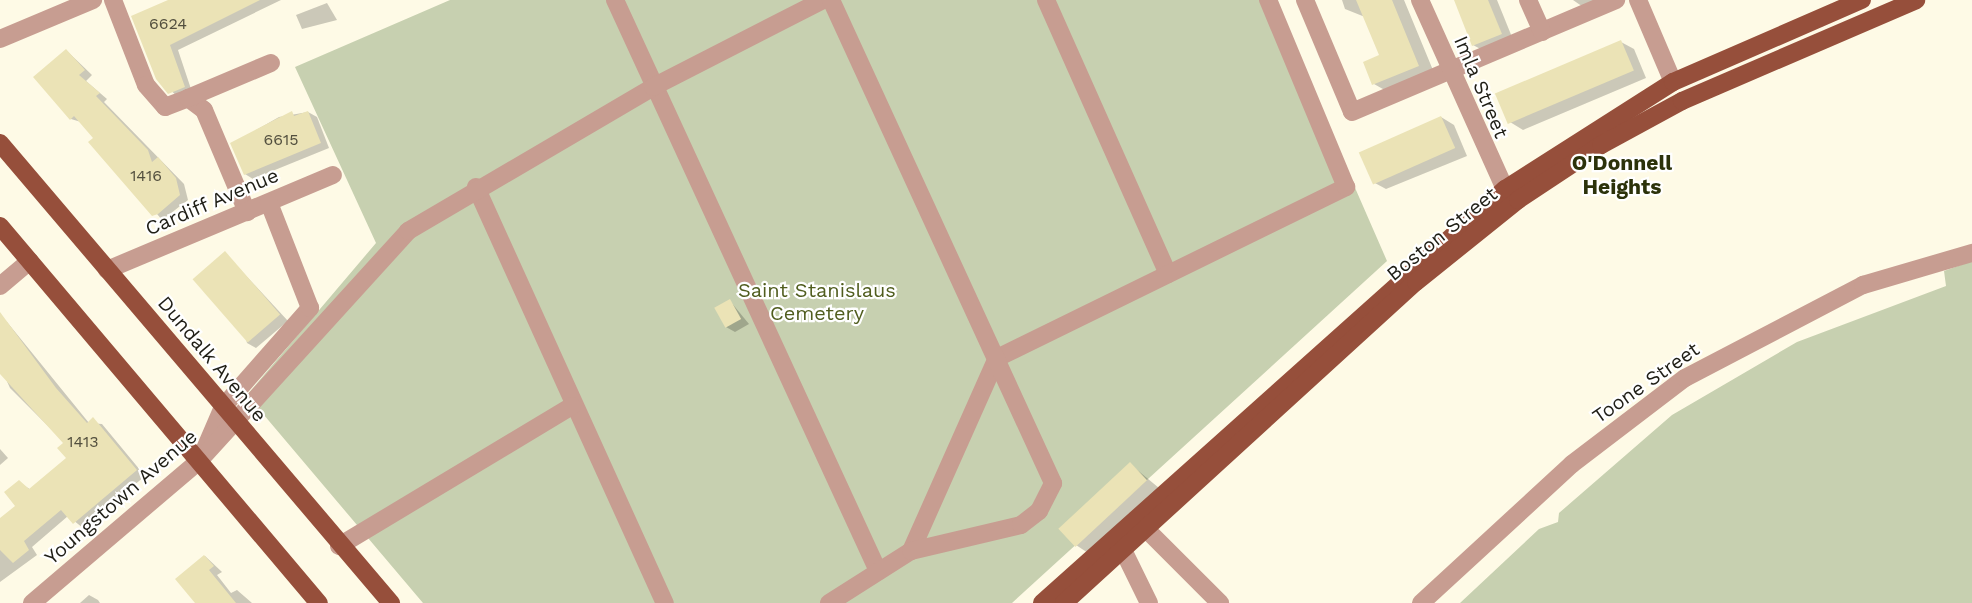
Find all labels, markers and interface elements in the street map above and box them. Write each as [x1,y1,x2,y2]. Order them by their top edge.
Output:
house number: 6624 [149,14,187,34]
street label: Imla Street [1449,32,1513,142]
house number: 6615 [263,130,299,150]
district label: O'Donnell Heights [1572,150,1672,200]
street label: Cardiff Avenue [141,163,283,241]
house number: 1416 [130,166,162,186]
street label: Boston Street [1382,182,1502,286]
park label: Saint Stanislaus Cemetery [738,278,896,325]
street label: Dundalk Avenue [152,291,272,427]
street label: Toone Street [1588,337,1704,429]
street label: Youngstown Avenue [40,424,202,570]
house number: 1413 [67,432,99,452]

